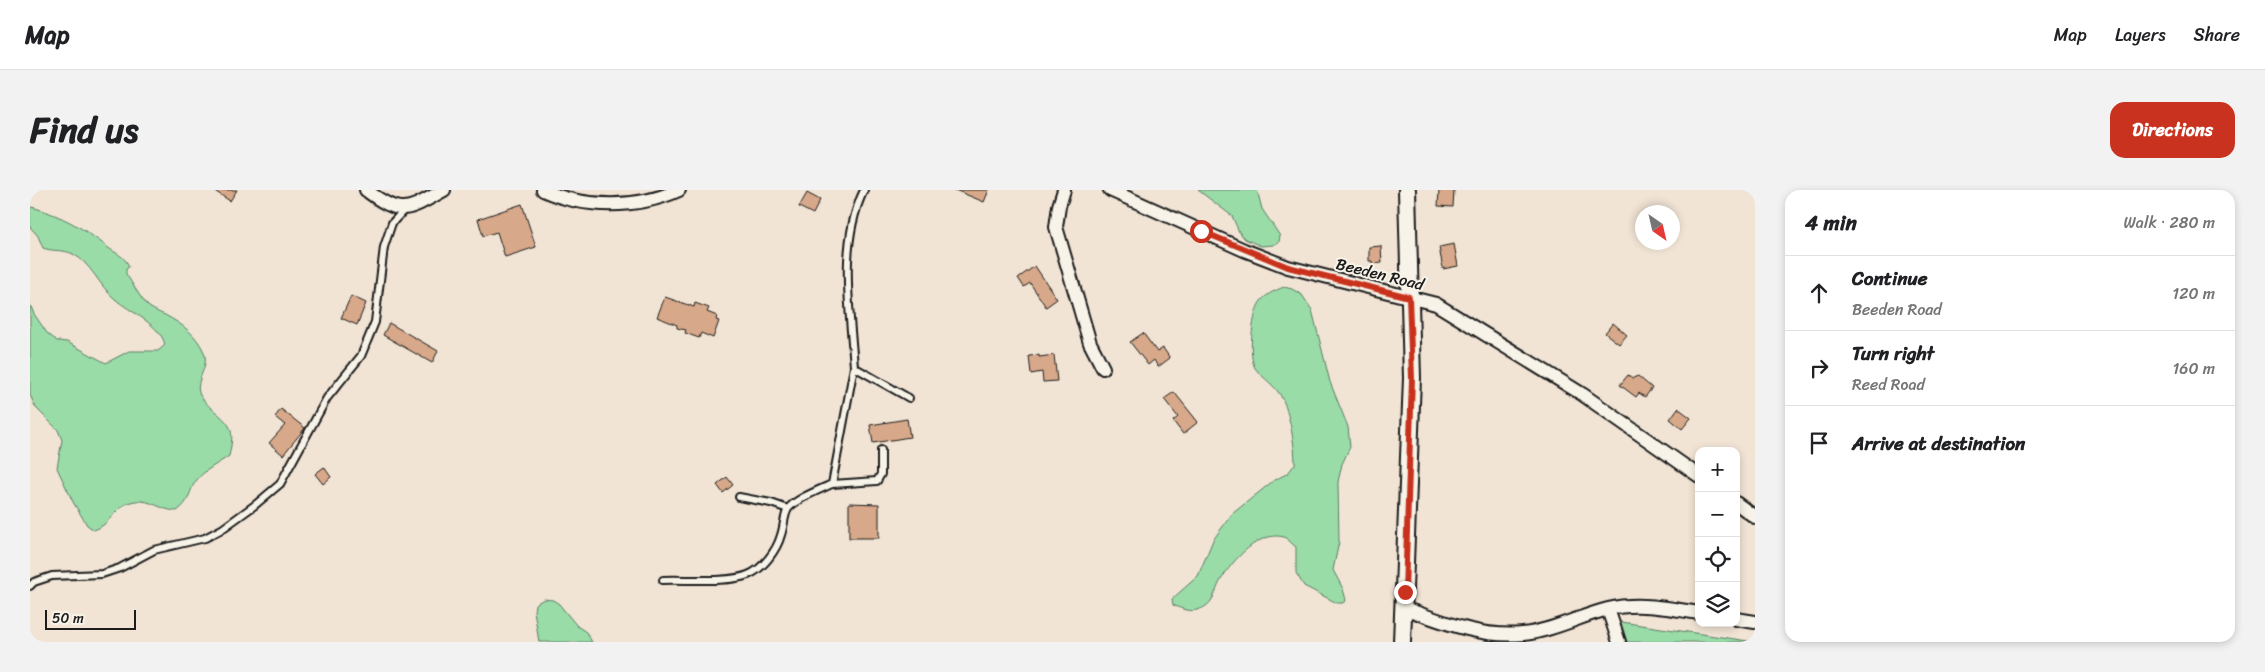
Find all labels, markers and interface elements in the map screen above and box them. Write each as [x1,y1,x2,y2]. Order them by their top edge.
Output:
text: Map [25,14,69,56]
text: Map [2054,19,2087,51]
text: Layers [2115,19,2166,51]
text: Share [2194,19,2240,51]
text: Find us [30,99,138,161]
button: Directions [2110,102,2235,158]
text: 4 min [1805,204,1857,242]
north arrow [1635,205,1680,250]
text: Walk · 280 m [2124,208,2215,237]
route start [1190,220,1213,243]
street label: Beeden Road [1333,249,1429,299]
text: Continue [1852,262,1928,295]
icon: ahead [1805,279,1833,307]
text: 120 m [2172,279,2215,308]
text: Beeden Road [1852,295,1942,324]
text: Turn right [1852,337,1934,370]
icon: right [1805,354,1833,382]
text: 160 m [2172,354,2215,383]
text: Reed Road [1852,370,1925,399]
text: Arrive at destination [1852,427,2025,460]
icon: arrive [1805,429,1833,457]
map controls [1695,447,1740,627]
button: + [1695,447,1740,492]
button: − [1695,492,1740,537]
button: locate [1695,537,1740,582]
route end [1394,581,1417,604]
button: layers [1695,582,1740,627]
text: 50 m [52,606,84,631]
scale bar [45,607,136,630]

